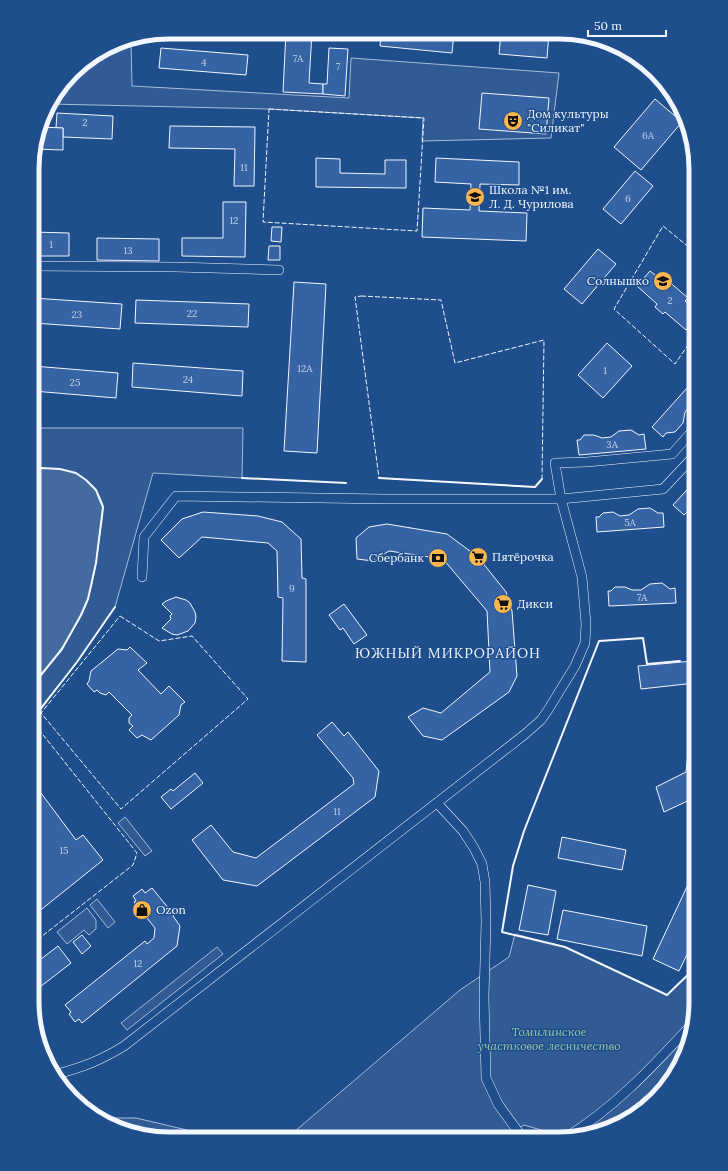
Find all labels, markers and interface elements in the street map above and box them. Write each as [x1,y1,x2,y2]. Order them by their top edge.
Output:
scale bar [588,12,666,38]
text: 50 m [594,18,622,33]
house number: 7А [293,52,304,65]
house number: 4 [201,56,207,69]
house number: 7 [336,60,341,73]
place label: Дом культуры "Силикат" [527,106,609,135]
theatre icon: Дом культуры "Силикат" [502,110,524,132]
house number: 2 [82,116,88,129]
house number: 6А [642,129,655,142]
house number: 11 [240,161,248,174]
place label: Школа №1 им. Л. Д. Чурилова [489,182,574,211]
school or university icon: Школа №1 им. Л. Д. Чурилова [464,186,486,208]
house number: 6 [625,192,631,205]
house number: 12 [229,214,239,227]
house number: 1 [49,238,53,251]
house number: 13 [123,244,133,257]
school or university icon: Солнышко [652,270,674,292]
place label: Солнышко [587,273,649,288]
house number: 2 [667,294,673,307]
house number: 22 [187,307,197,320]
house number: 23 [72,308,83,321]
house number: 12А [297,362,313,375]
house number: 1 [603,364,607,377]
house number: 24 [183,373,194,386]
house number: 25 [70,376,80,389]
house number: 3А [606,438,619,451]
house number: 5А [624,516,637,529]
supermarket icon: Пятёрочка [467,546,489,568]
bank icon: Сбербанк [427,547,449,569]
place label: Пятёрочка [492,549,554,564]
place label: Сбербанк [369,550,425,565]
house number: 9 [289,582,295,595]
house number: 7А [637,591,648,604]
supermarket icon: Дикси [492,593,514,615]
place label: Дикси [517,596,553,611]
district label: ЮЖНЫЙ МИКРОРАЙОН [355,644,541,662]
house number: 11 [333,805,341,818]
house number: 15 [59,844,69,857]
shop icon: Ozon [131,899,153,921]
place label: Ozon [156,902,186,917]
house number: 12 [133,957,143,970]
park label: Томилинское участковое лесничество [476,1024,621,1053]

